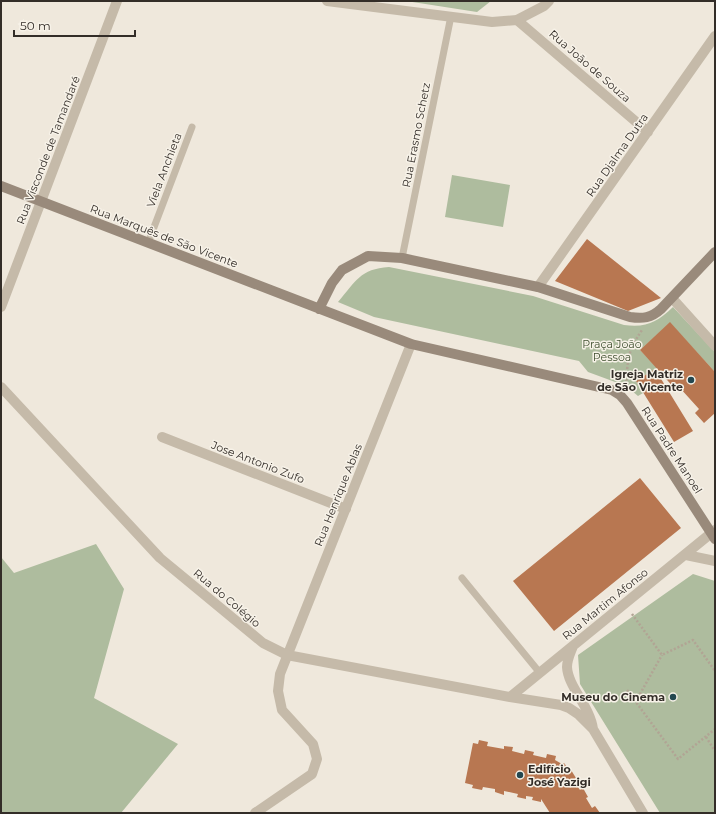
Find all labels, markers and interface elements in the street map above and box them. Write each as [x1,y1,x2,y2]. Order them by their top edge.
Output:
scale bar [14,12,135,38]
text: 50 m [20,18,51,33]
street label: Rua João de Souza [546,27,634,105]
street label: Rua Visconde de Tamandaré [13,73,83,226]
street label: Rua Erasmo Schetz [399,81,433,189]
street label: Rua Djalma Dutra [583,111,651,199]
street label: Viela Anchieta [143,131,185,209]
street label: Rua Marquês de São Vicente [88,201,240,271]
park label: Praça João Pessoa [582,337,642,364]
place label: Igreja Matriz de São Vicente [597,367,683,394]
marker: Igreja Matriz de São Vicente [686,375,696,385]
street label: Rua Padre Manoel [639,404,705,496]
street label: Jose Antonio Zufo [208,437,307,486]
street label: Rua Henrique Ablas [311,441,365,548]
street label: Rua Martim Afonso [559,565,651,643]
street label: Rua do Colégio [191,566,264,630]
place label: Museu do Cinema [561,690,665,704]
marker: Museu do Cinema [668,692,678,702]
place label: Edifício José Yazigi [527,762,591,789]
marker: Edifício José Yazigi [515,770,525,780]

